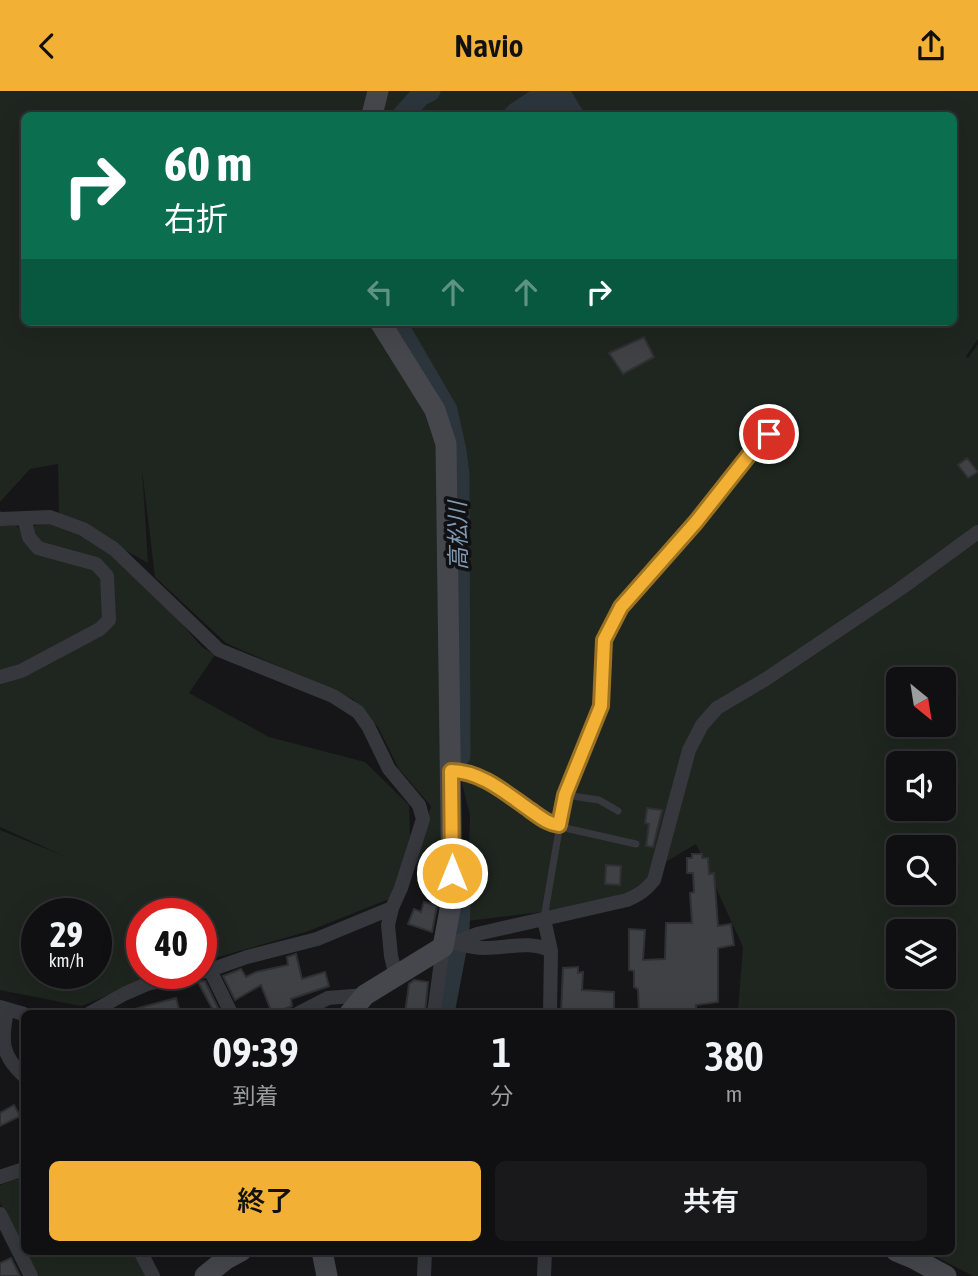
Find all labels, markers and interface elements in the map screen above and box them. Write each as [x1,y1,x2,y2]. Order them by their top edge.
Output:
icon: back [28,27,66,65]
text: Navio [454,27,524,64]
icon: share [912,27,950,65]
text: 60 m [164,135,252,191]
icon: right [49,140,140,231]
text: 右折 [164,200,228,237]
icon: left [361,273,399,311]
icon: ahead [434,273,472,311]
icon: ahead [507,273,545,311]
icon: right [580,273,618,311]
pin [739,404,799,464]
icon: arrive [750,415,788,453]
water label: 高松川 [444,498,472,571]
north arrow [886,667,956,737]
map controls [886,667,956,989]
button: sound [886,751,956,821]
button: search [886,835,956,905]
position arrow [415,836,489,910]
speed limit sign: 40 [126,898,217,989]
text: 29 [50,914,83,954]
button: layers [886,919,956,989]
text: km/h [49,950,84,971]
text: 09:39 [212,1028,299,1076]
text: 1 [492,1028,511,1076]
text: 380 [704,1032,764,1080]
text: m [726,1081,742,1107]
text: 到着 [233,1083,279,1109]
text: 分 [490,1083,513,1109]
button: 終了 [49,1161,481,1241]
button: 共有 [495,1161,927,1241]

